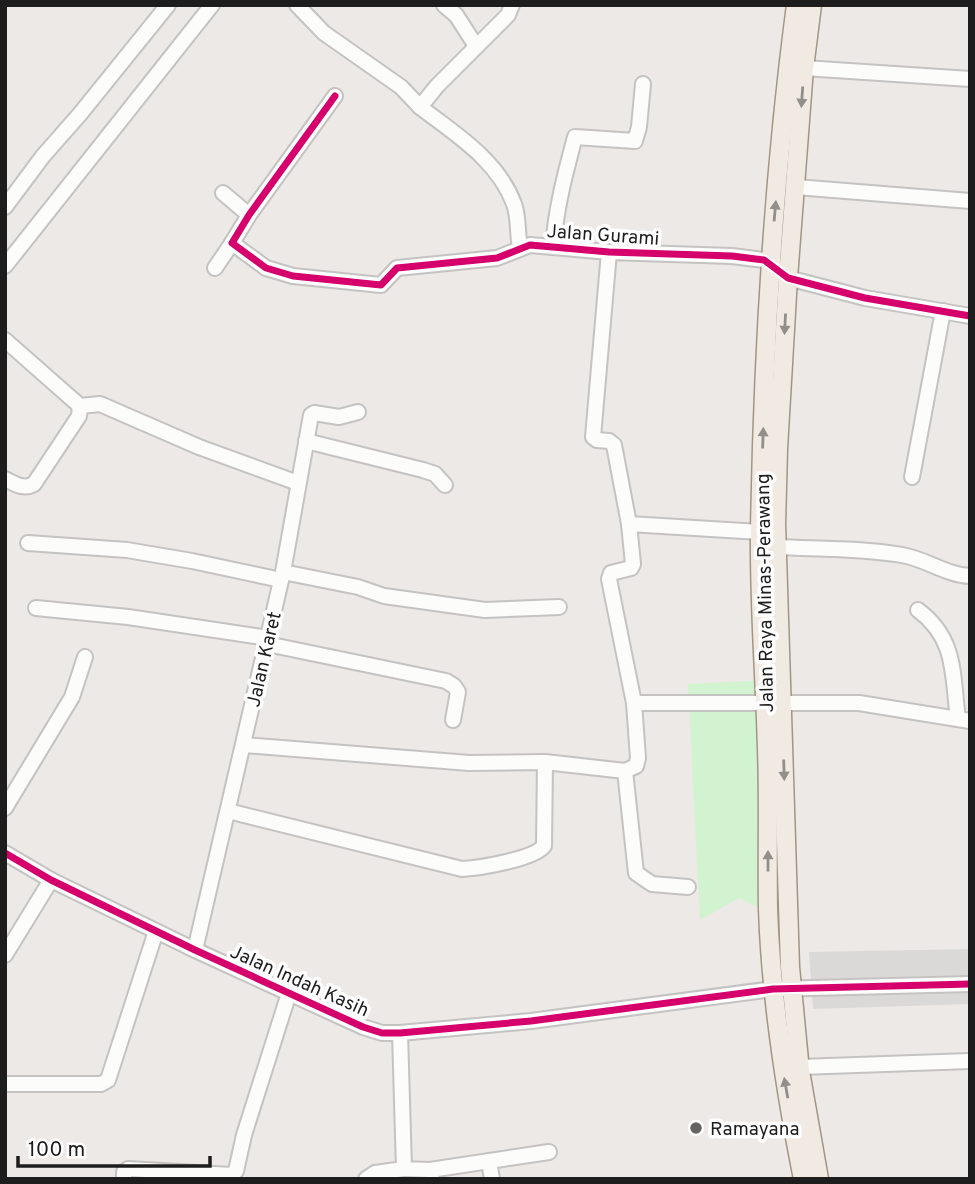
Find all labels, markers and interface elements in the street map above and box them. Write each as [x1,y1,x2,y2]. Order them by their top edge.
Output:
one-way arrow [796,87,807,109]
one-way arrow [770,199,781,221]
street label: Jalan Gurami [546,220,660,252]
one-way arrow [779,314,790,336]
one-way arrow [758,427,769,449]
street label: Jalan Raya Minas-Perawang [752,473,780,713]
street label: Jalan Karet [242,609,288,710]
one-way arrow [779,759,790,781]
one-way arrow [762,850,774,872]
street label: Jalan Indah Kasih [226,940,372,1023]
one-way arrow [780,1076,791,1098]
place label: Ramayana [710,1118,800,1142]
marker: Ramayana [688,1120,704,1136]
scale bar [18,1124,210,1168]
text: 100 m [28,1137,85,1164]

